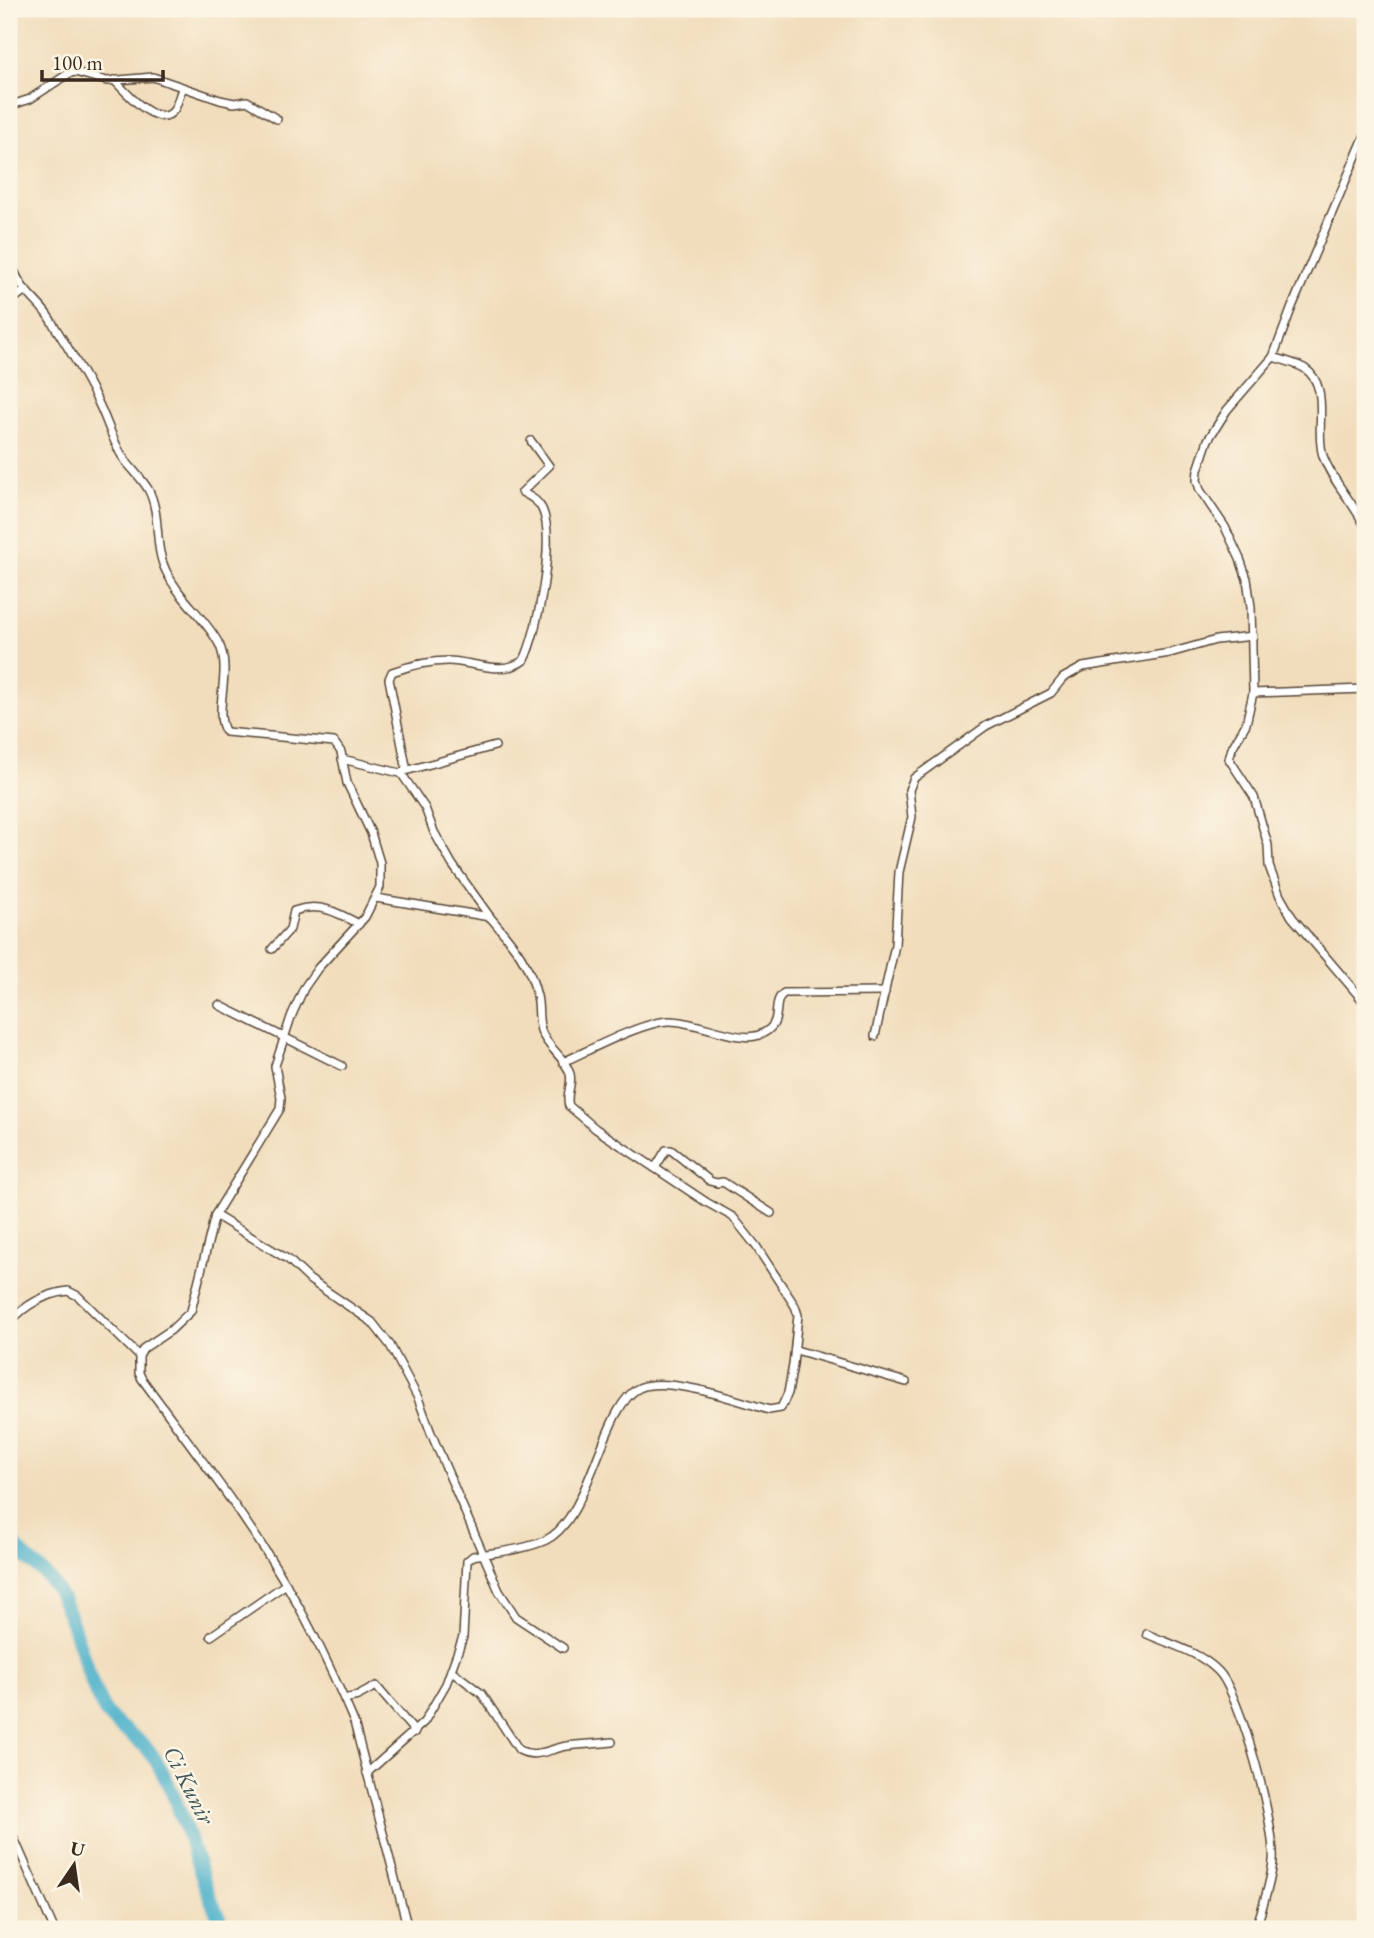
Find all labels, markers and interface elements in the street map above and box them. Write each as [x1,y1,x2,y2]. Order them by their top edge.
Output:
scale bar [42,38,163,82]
text: 100 m [52,49,103,76]
water label: Ci Kunir [157,1740,223,1831]
north arrow [38,1829,108,1899]
text: U [68,1835,87,1863]

